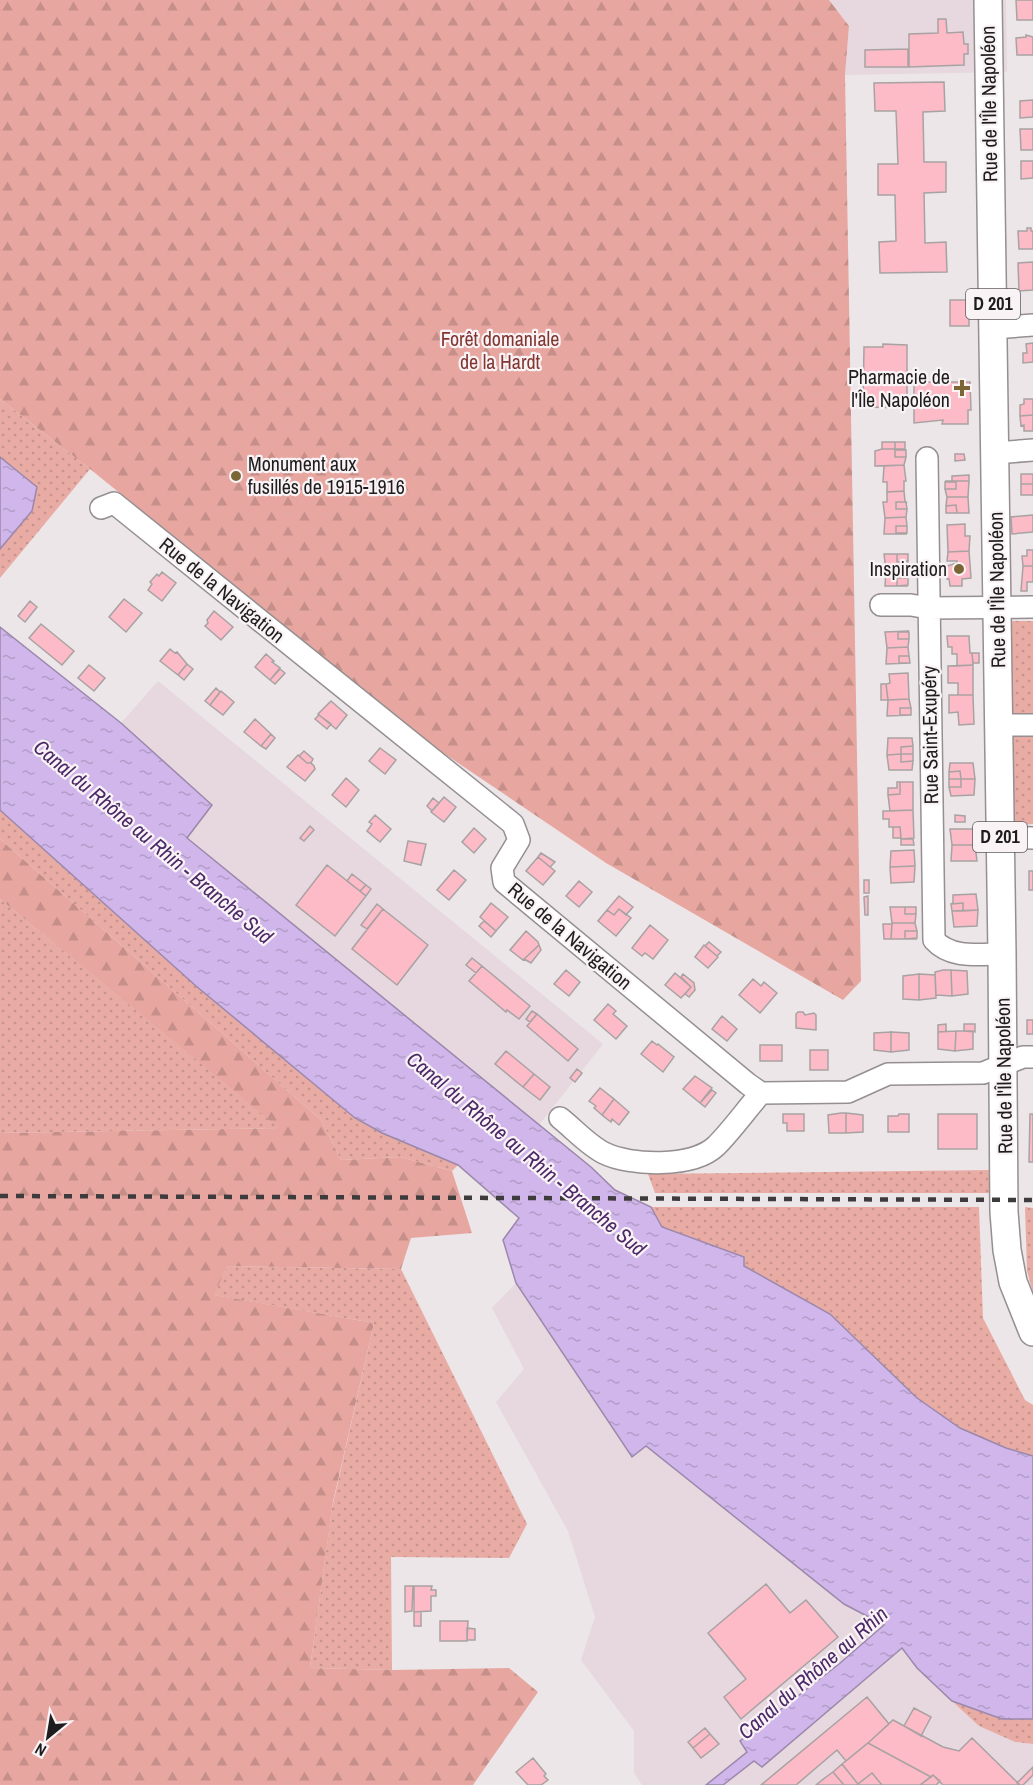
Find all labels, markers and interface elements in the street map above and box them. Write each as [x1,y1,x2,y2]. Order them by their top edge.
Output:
street label: Rue de l'Île Napoléon [974,26,1003,182]
road number: D 201 [966,289,1020,319]
park label: Forêt domaniale de la Hardt [441,325,559,375]
place label: Pharmacie de l'Île Napoléon [848,363,950,413]
marker: Pharmacie de l'Île Napoléon [955,381,969,395]
place label: Monument aux fusillés de 1915-1916 [248,450,405,500]
marker: Monument aux fusillés de 1915-1916 [229,469,243,483]
street label: Rue de l'Île Napoléon [982,512,1011,668]
street label: Rue de la Navigation [154,531,291,649]
place label: Inspiration [870,555,947,582]
marker: Inspiration [952,562,966,576]
street label: Rue Saint-Exupéry [915,665,944,805]
water label: Canal du Rhône au Rhin - Branche Sud [27,733,280,951]
road number: D 201 [973,822,1027,852]
street label: Rue de la Navigation [503,876,638,995]
street label: Rue de l'Île Napoléon [989,998,1018,1154]
water label: Canal du Rhône au Rhin - Branche Sud [400,1045,653,1263]
water label: Canal du Rhône au Rhin [732,1600,894,1746]
north arrow [18,1707,78,1767]
text: N [31,1738,50,1762]

